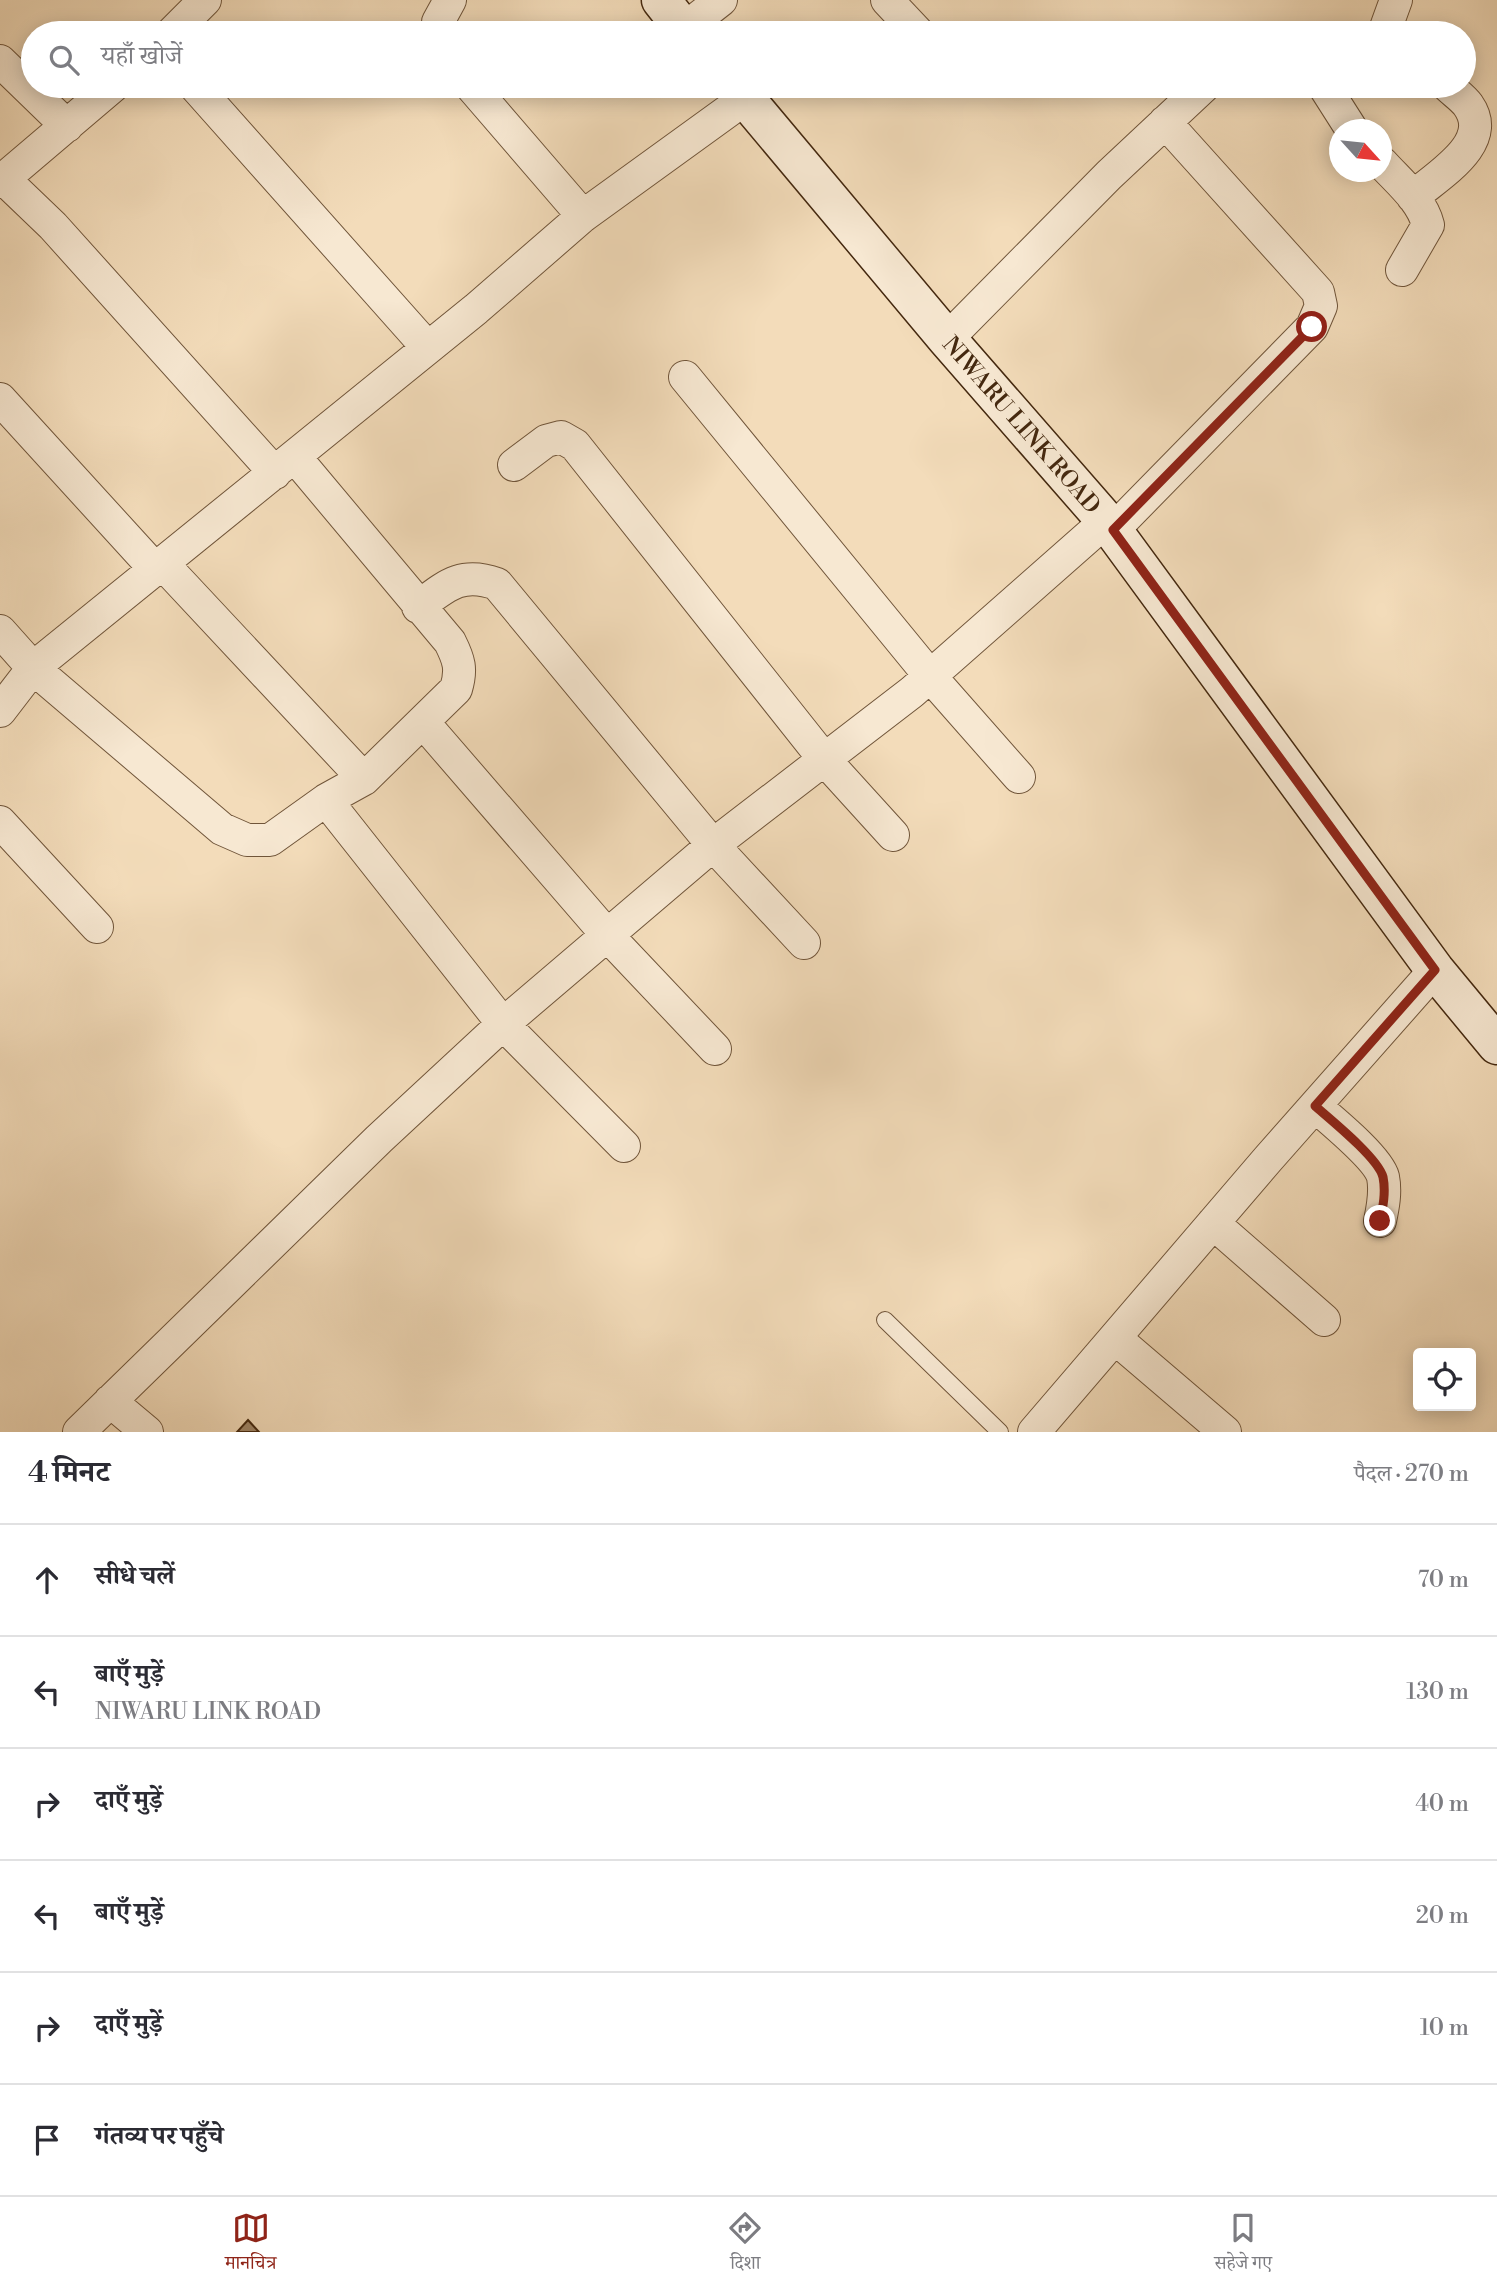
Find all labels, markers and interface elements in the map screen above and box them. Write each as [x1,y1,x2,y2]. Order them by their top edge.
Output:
search box [21,21,1476,98]
text: यहाँ खोजें [101,40,182,72]
icon: search [45,41,83,79]
north arrow [1329,119,1392,182]
route start [1296,311,1327,342]
street label: NIWARU LINK ROAD [936,331,1106,520]
route end [1364,1205,1395,1236]
map controls [1413,1348,1476,1411]
button: locate [1413,1348,1476,1411]
text: 4 मिनट [28,1454,110,1492]
text: पैदल · 270 m [1354,1460,1469,1488]
text: सीधे चलें [95,1560,175,1592]
icon: ahead [28,1561,66,1599]
text: 70 m [1418,1566,1469,1594]
text: बाएँ मुड़ें [95,1658,164,1690]
icon: left [28,1673,66,1711]
text: 130 m [1406,1678,1469,1706]
text: NIWARU LINK ROAD [95,1698,321,1726]
text: दाएँ मुड़ें [95,1784,163,1816]
icon: right [28,1785,66,1823]
text: 40 m [1415,1790,1469,1818]
text: बाएँ मुड़ें [95,1896,164,1928]
icon: left [28,1897,66,1935]
text: 20 m [1416,1902,1469,1930]
text: दाएँ मुड़ें [95,2008,163,2040]
icon: right [28,2009,66,2047]
text: 10 m [1420,2014,1469,2042]
text: गंतव्य पर पहुँचे [95,2120,224,2152]
icon: arrive [28,2121,66,2159]
tab: मानचित्र [225,2209,276,2281]
tab: दिशा [726,2209,764,2281]
tab: सहेजे गए [1214,2209,1272,2281]

